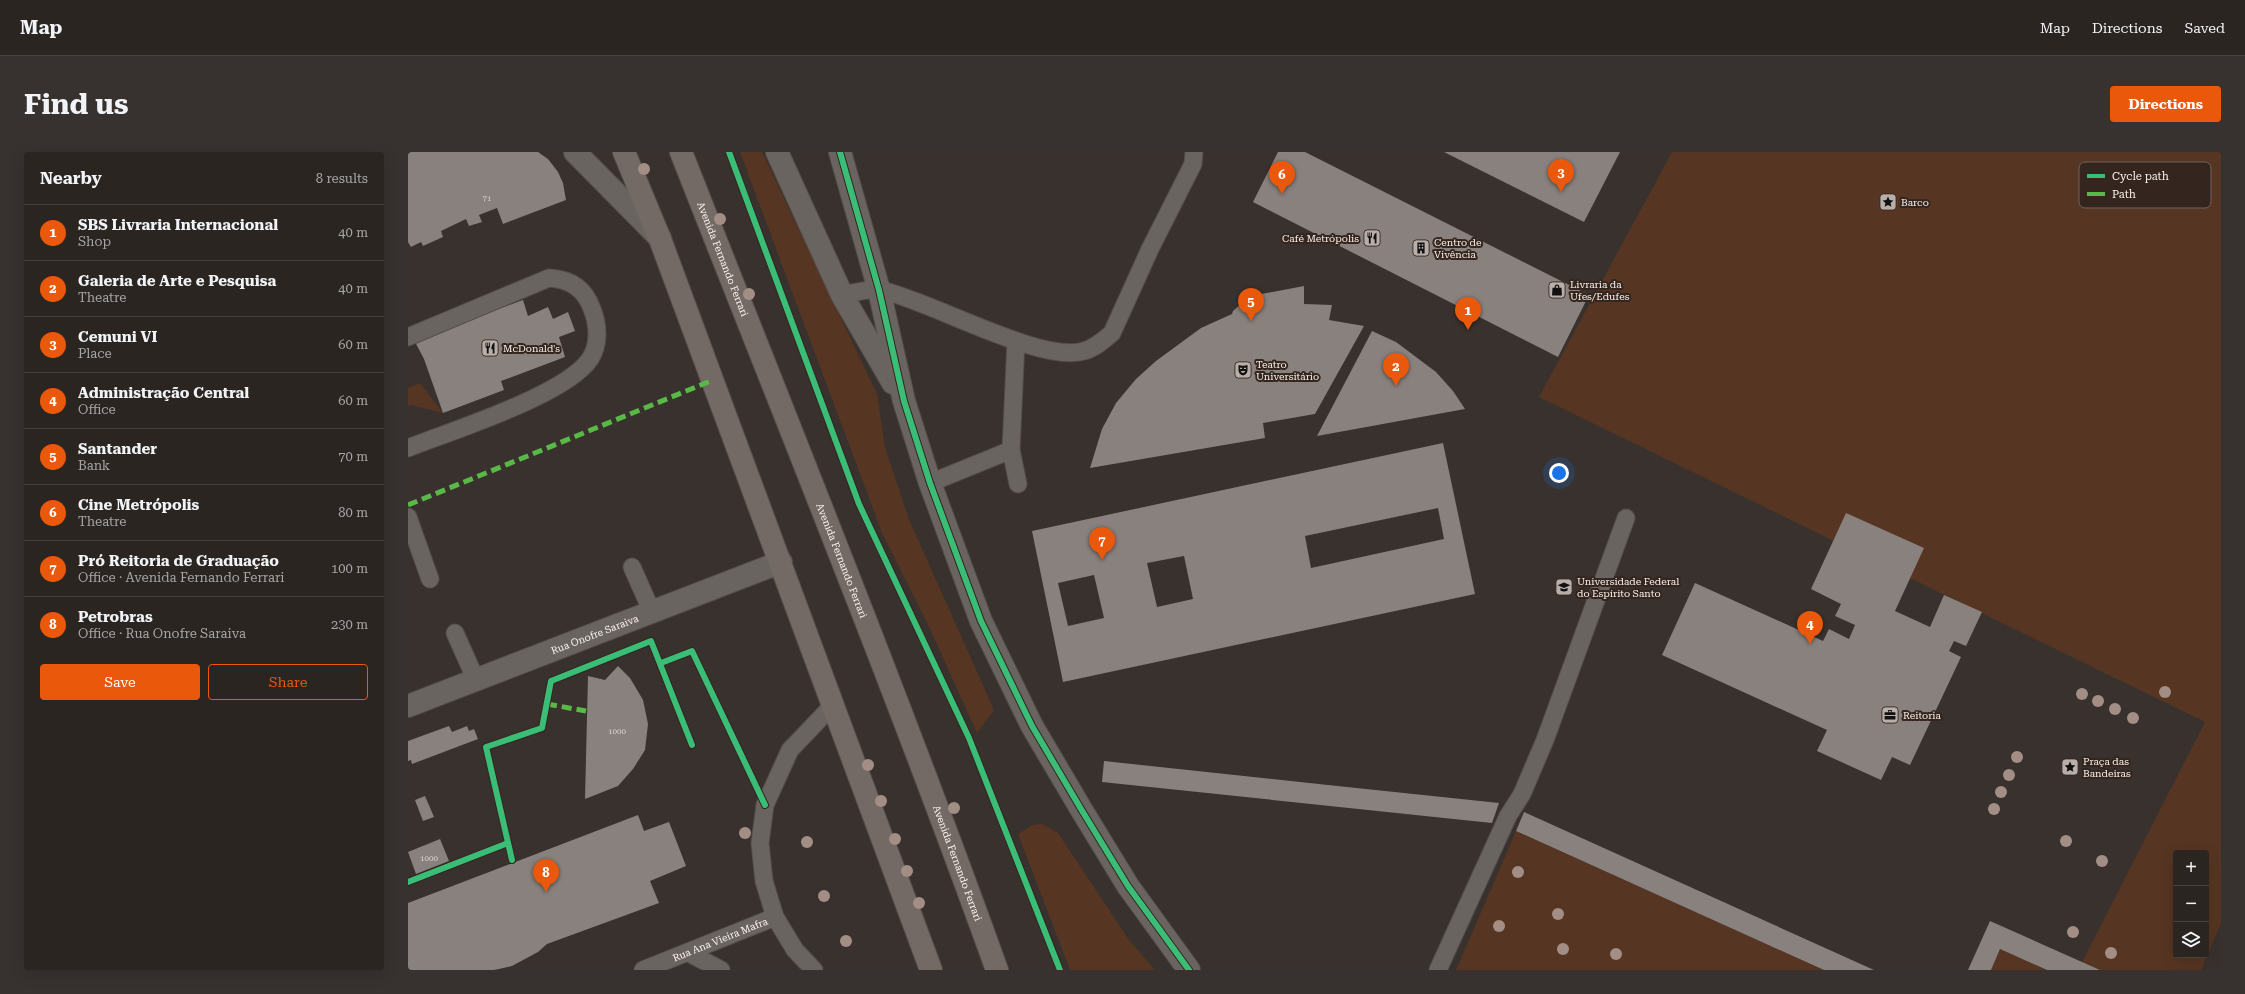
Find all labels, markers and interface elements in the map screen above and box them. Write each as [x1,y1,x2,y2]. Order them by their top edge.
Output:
text: Map [20,16,62,39]
text: Map [2040,20,2070,36]
text: Directions [2092,20,2162,36]
text: Saved [2184,20,2225,36]
button: Directions [2110,86,2221,122]
text: Find us [24,88,128,121]
pin: 3 [1548,159,1574,192]
pin: 6 [1269,161,1295,194]
legend [2079,162,2211,208]
text: Nearby [40,168,102,188]
text: Cycle path [2112,170,2169,183]
text: 8 results [316,171,368,186]
text: Path [2112,188,2136,201]
place icon: Barco [1878,192,1898,212]
house number: 71 [483,194,492,203]
place label: Barco [1901,197,1929,208]
street label: Avenida Fernando Ferrari [695,200,750,318]
text: SBS Livraria Internacional [78,216,278,234]
text: 1 [49,225,57,240]
text: 40 m [338,225,368,240]
restaurant icon: Café Metrópolis [1362,228,1382,248]
place label: Café Metrópolis [1282,233,1359,244]
text: Shop [78,234,111,249]
place label: Centro de Vivência [1434,237,1482,260]
building icon: Centro de Vivência [1411,238,1431,258]
text: Galeria de Arte e Pesquisa [78,272,276,290]
place label: Livraria da Ufes/Edufes [1570,279,1630,302]
shop icon: Livraria da Ufes/Edufes [1547,280,1567,300]
text: 2 [49,281,57,296]
text: 40 m [338,281,368,296]
pin: 5 [1238,288,1264,321]
text: Theatre [78,290,126,305]
pin: 1 [1455,297,1481,330]
text: Cemuni VI [78,328,157,346]
text: 3 [49,337,57,352]
text: 60 m [338,337,368,352]
restaurant icon: McDonald's [480,338,500,358]
place label: McDonald's [503,343,560,354]
text: Place [78,346,112,361]
pin: 2 [1383,353,1409,386]
place label: Teatro Universitário [1256,359,1319,382]
theatre icon: Teatro Universitário [1233,360,1253,380]
text: Administração Central [78,384,249,402]
text: 4 [49,393,57,408]
text: 60 m [338,393,368,408]
text: Office [78,402,116,417]
text: Santander [78,440,157,458]
text: 5 [49,449,57,464]
text: 70 m [338,449,368,464]
text: Bank [78,458,110,473]
your location [1549,463,1569,483]
text: Cine Metrópolis [78,496,199,514]
street label: Avenida Fernando Ferrari [814,502,869,620]
text: 6 [49,505,57,520]
text: 80 m [338,505,368,520]
text: Theatre [78,514,126,529]
pin: 7 [1089,527,1115,560]
text: Pró Reitoria de Graduação [78,552,279,570]
text: 7 [49,561,57,576]
text: 100 m [331,561,368,576]
text: Office · Avenida Fernando Ferrari [78,570,284,585]
place label: Universidade Federal do Espírito Santo [1577,576,1679,599]
school or university icon: Universidade Federal do Espírito Santo [1554,577,1574,597]
text: Petrobras [78,608,153,626]
pin: 4 [1797,611,1823,644]
street label: Rua Onofre Saraiva [550,612,641,656]
text: 8 [49,617,57,632]
text: 230 m [331,617,368,632]
text: Office · Rua Onofre Saraiva [78,626,246,641]
button: Save [40,664,200,700]
button: Share [208,664,368,700]
office icon: Reitoria [1880,705,1900,725]
place label: Reitoria [1903,710,1942,721]
house number: 1000 [608,727,626,736]
place label: Praça das Bandeiras [2083,756,2131,779]
place icon: Praça das Bandeiras [2060,757,2080,777]
street label: Avenida Fernando Ferrari [931,804,984,922]
map controls [2173,850,2209,958]
button: + [2173,850,2209,886]
house number: 1000 [420,854,438,863]
pin: 8 [533,859,559,892]
button: − [2173,886,2209,922]
street label: Rua Ana Vieira Mafra [671,915,770,964]
button: layers [2173,922,2209,958]

